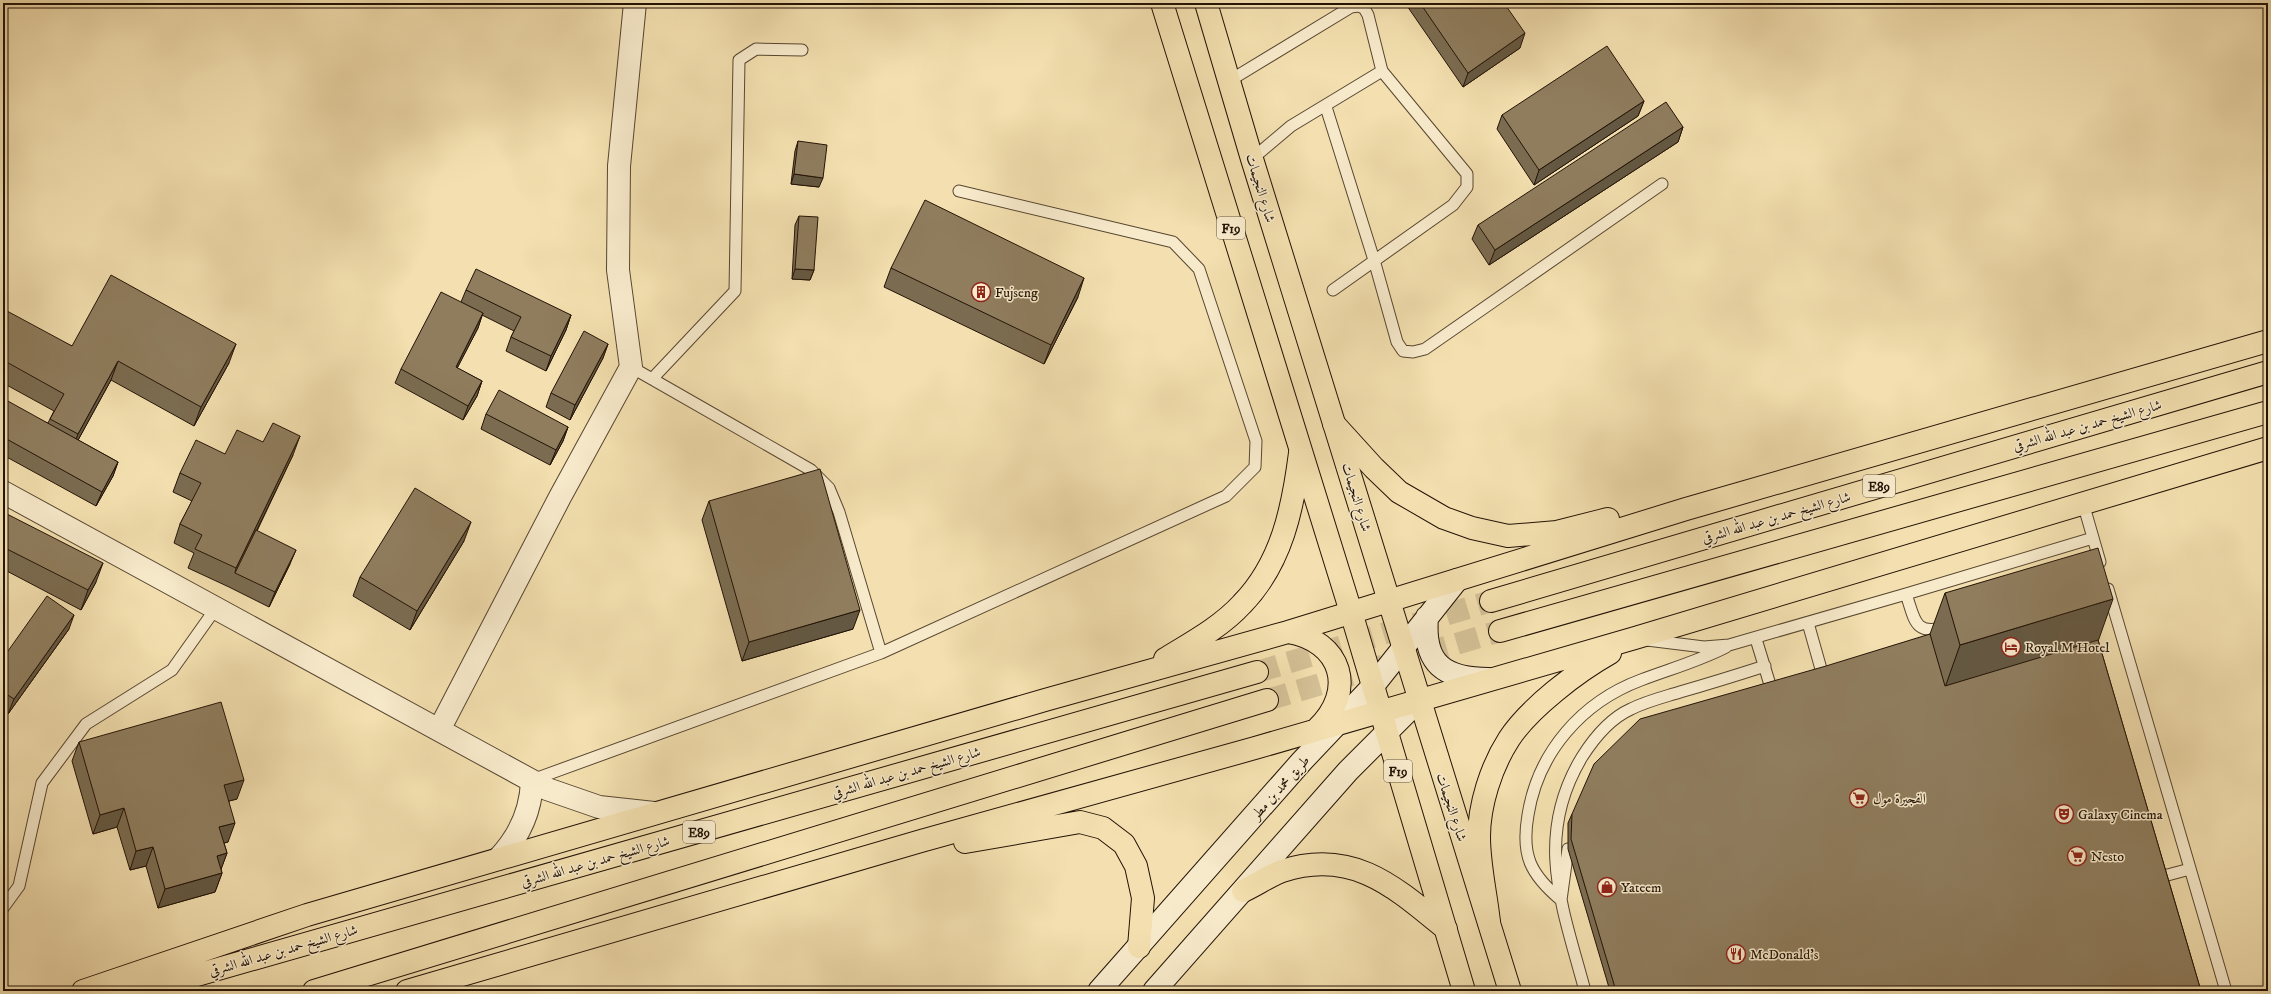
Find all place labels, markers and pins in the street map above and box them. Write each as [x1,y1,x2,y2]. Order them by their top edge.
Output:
building icon: Fujseng [970,281,992,303]
place label: Fujseng [995,284,1038,302]
hotel icon: Royal M Hotel [2000,636,2022,658]
place label: Royal M Hotel [2025,639,2110,657]
supermarket icon: الفجيرة مول [1848,787,1870,809]
place label: الفجيرة مول [1873,790,1926,808]
theatre icon: Galaxy Cinema [2053,803,2075,825]
place label: Galaxy Cinema [2078,806,2163,824]
supermarket icon: Nesto [2066,845,2088,867]
place label: Nesto [2091,848,2124,866]
shop icon: Yateem [1596,876,1618,898]
place label: Yateem [1621,879,1662,897]
restaurant icon: McDonald's [1725,943,1747,965]
place label: McDonald's [1750,946,1819,964]

